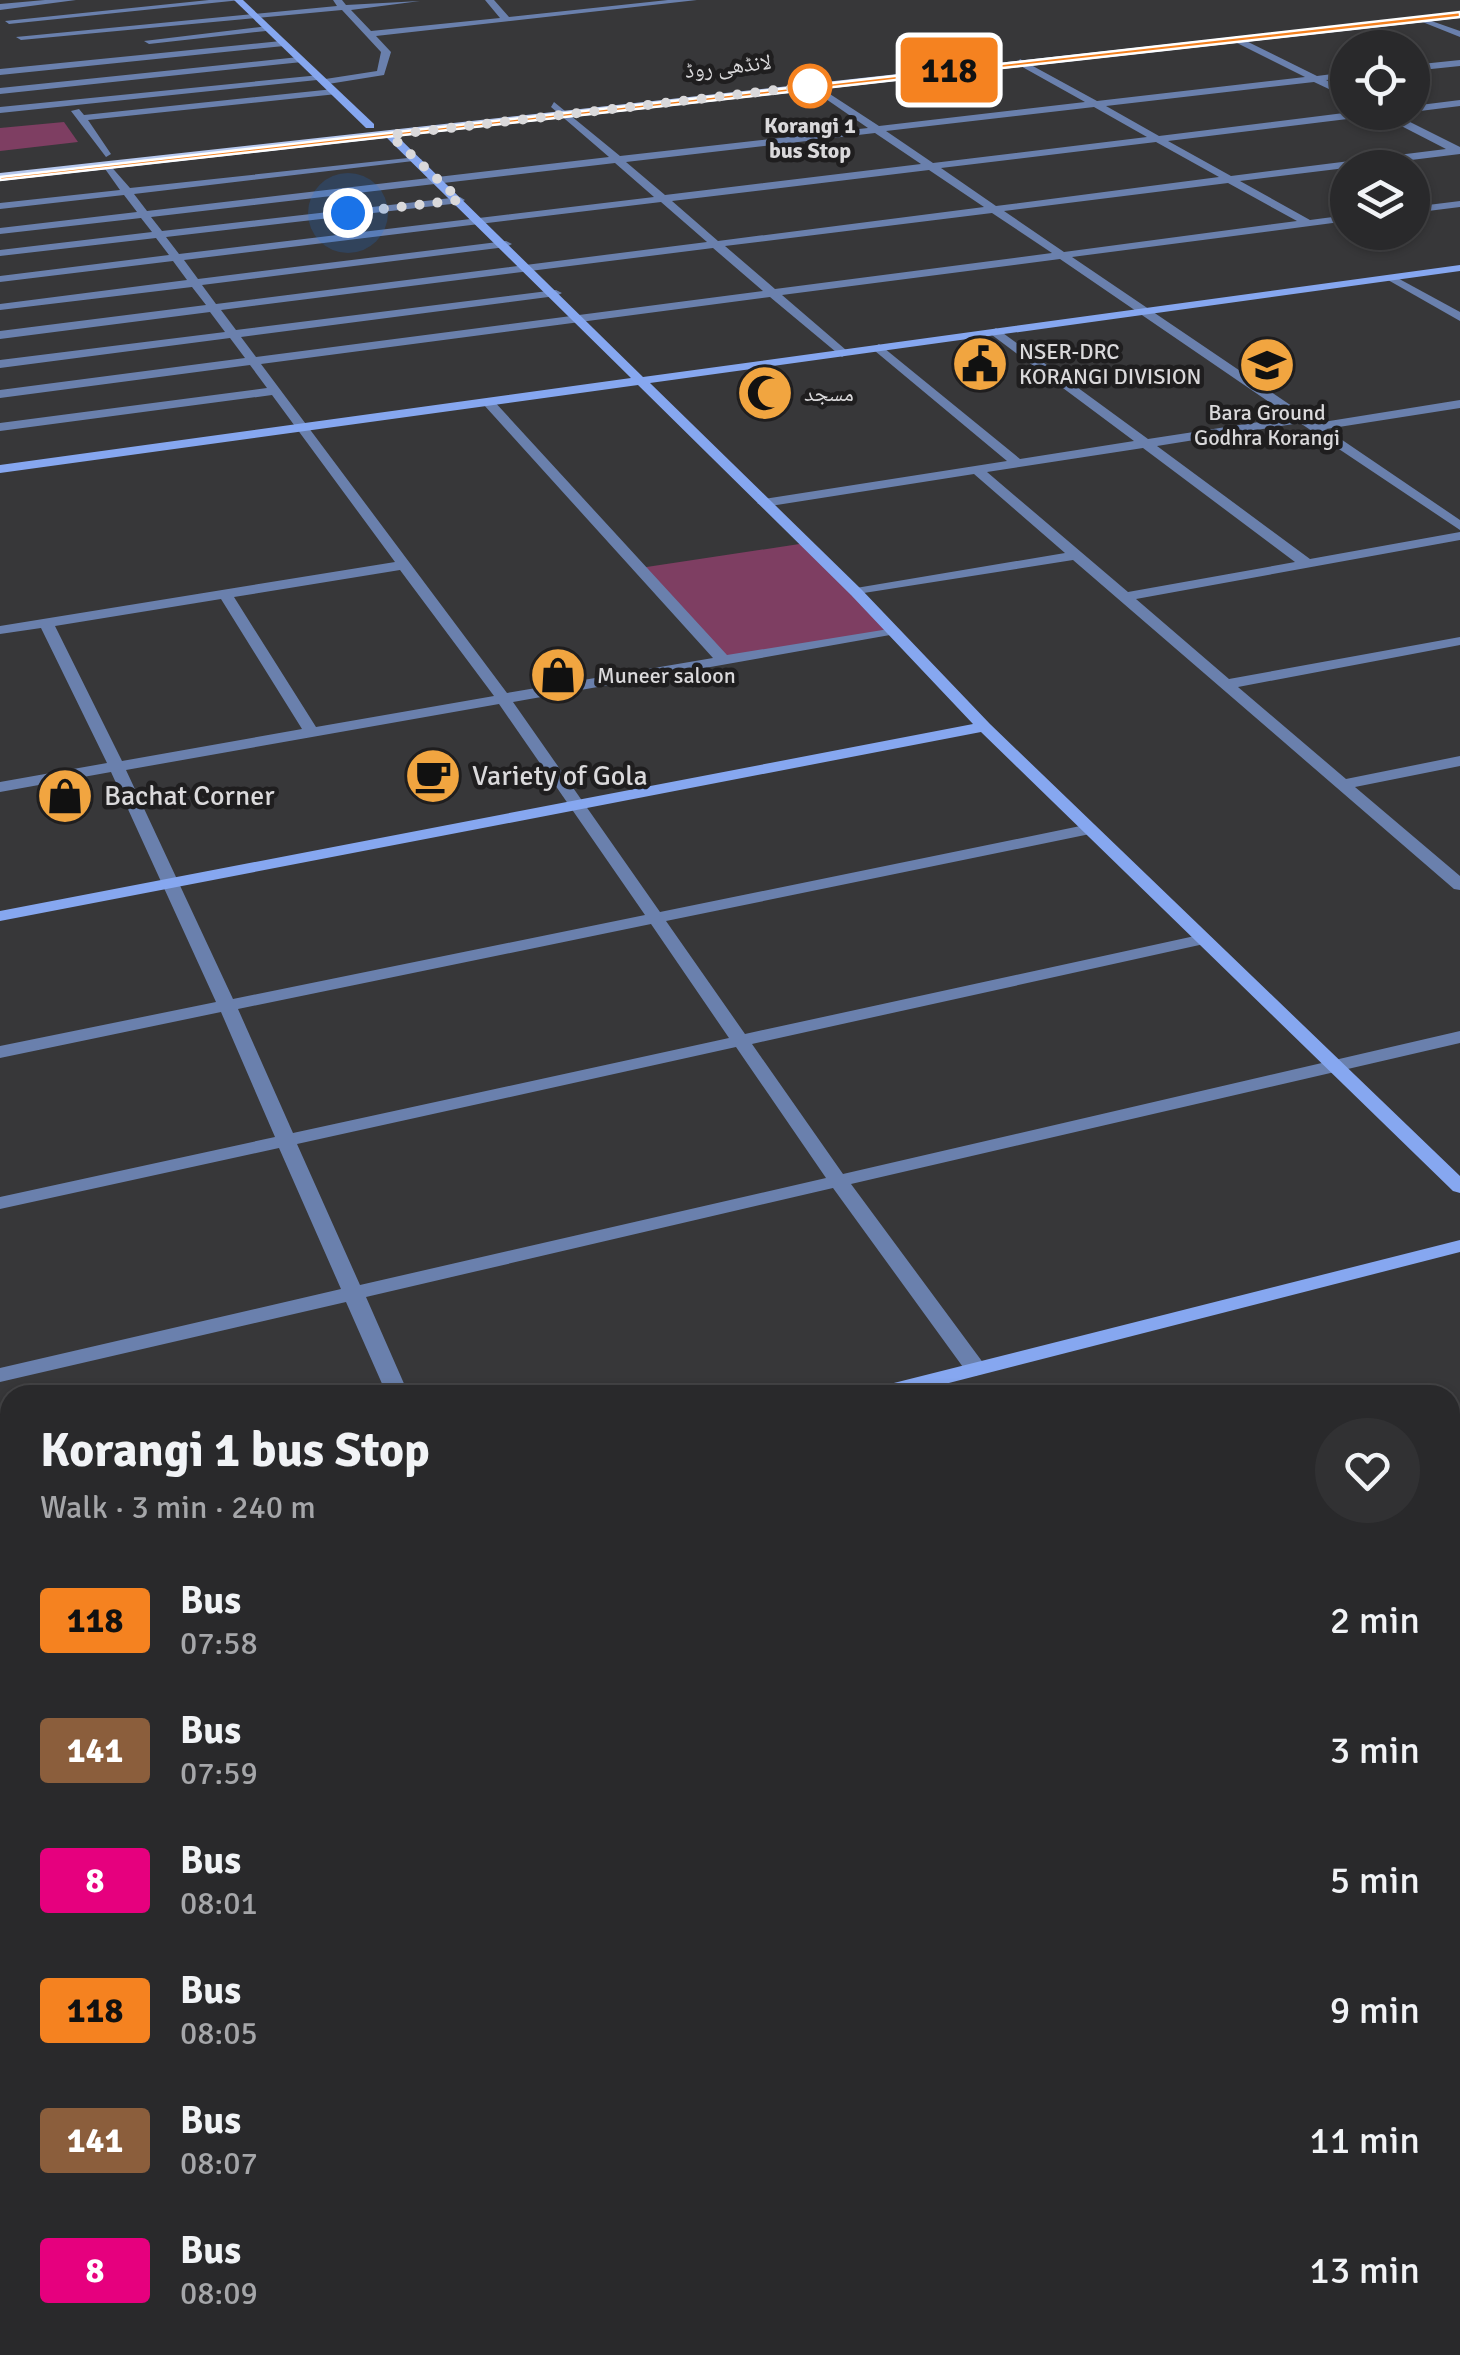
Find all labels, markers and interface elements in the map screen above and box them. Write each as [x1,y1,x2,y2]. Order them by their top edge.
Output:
map controls [1330,30,1430,250]
button: locate [1330,30,1430,130]
line badge: 118 [892,38,1006,102]
street label: لانڈھی روڈ [683,48,773,84]
text: 118 [921,49,977,92]
marker: Korangi 1 bus Stop [789,65,831,107]
place label: Korangi 1 bus Stop [764,112,856,164]
button: layers [1330,150,1430,250]
your location [323,188,373,238]
public building icon: NSER-DRC KORANGI DIVISION [950,334,1010,394]
school or university icon: Bara Ground Godhra Korangi [1237,335,1297,395]
place label: NSER-DRC KORANGI DIVISION [1019,338,1201,390]
mosque icon: مسجد [735,363,795,423]
place label: مسجد [804,380,854,407]
place label: Bara Ground Godhra Korangi [1194,399,1340,451]
shop icon: Muneer saloon [528,645,588,705]
place label: Muneer saloon [597,662,736,689]
cafe icon: Variety of Gola [403,746,463,806]
place label: Variety of Gola [472,759,648,793]
shop icon: Bachat Corner [35,766,95,826]
place label: Bachat Corner [104,779,275,813]
button: heart [1315,1418,1420,1523]
text: Korangi 1 bus Stop [40,1421,430,1480]
text: Walk · 3 min · 240 m [40,1488,316,1527]
text: Bus [180,1577,241,1624]
text: 2 min [1330,1597,1420,1644]
text: 118 [67,1599,123,1642]
text: 07:58 [180,1624,258,1663]
text: Bus [180,1707,241,1754]
text: 3 min [1330,1727,1420,1774]
text: 141 [67,1729,123,1772]
text: 07:59 [180,1754,258,1793]
text: Bus [180,1837,241,1884]
text: 5 min [1330,1857,1420,1904]
text: 8 [86,1859,104,1902]
text: 08:01 [180,1884,258,1923]
text: Bus [180,1967,241,2014]
text: 9 min [1330,1987,1420,2034]
text: 118 [67,1989,123,2032]
text: 08:05 [180,2014,258,2053]
text: Bus [180,2097,241,2144]
text: 11 min [1309,2117,1420,2164]
text: 141 [67,2119,123,2162]
text: 08:07 [180,2144,258,2183]
text: Bus [180,2227,241,2274]
text: 13 min [1309,2247,1420,2294]
text: 8 [86,2249,104,2292]
text: 08:09 [180,2274,258,2313]

